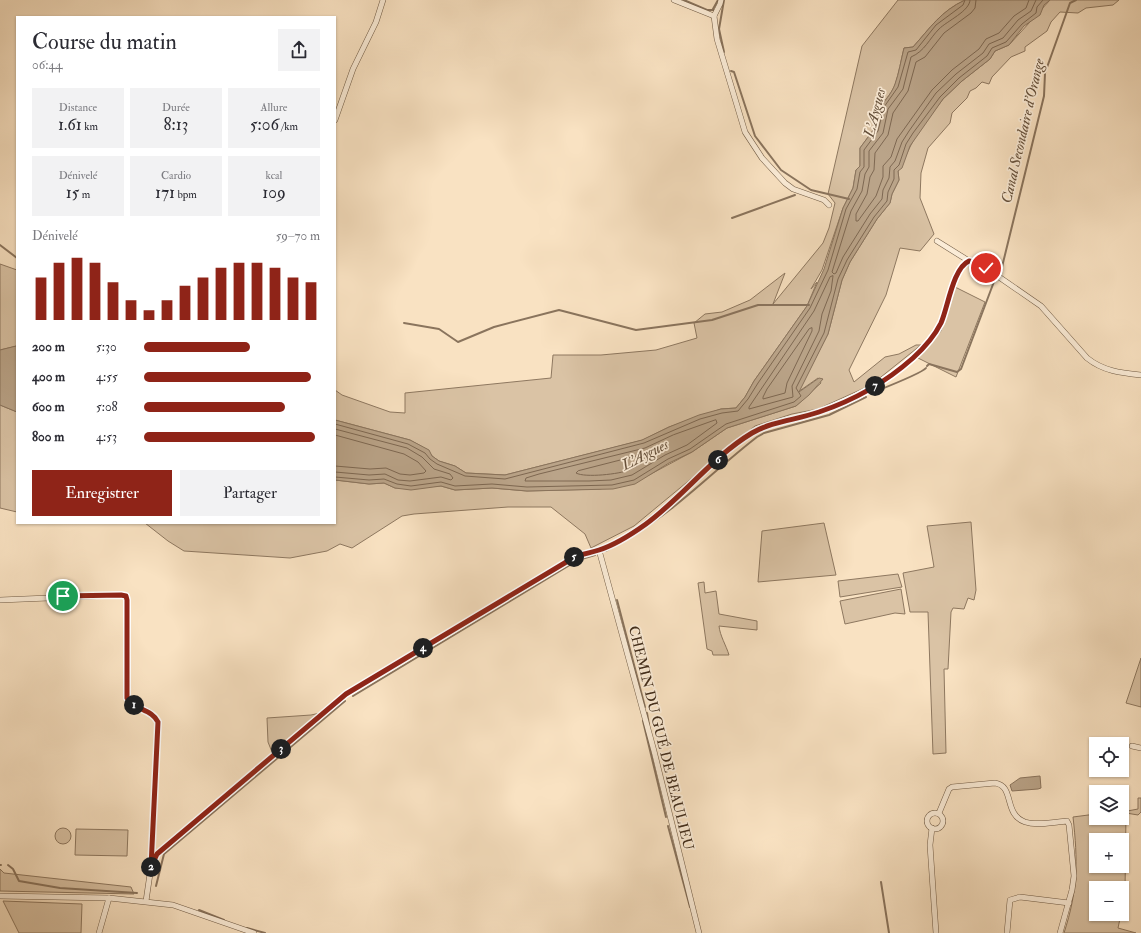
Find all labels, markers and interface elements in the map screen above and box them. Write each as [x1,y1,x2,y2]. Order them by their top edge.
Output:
text: Course du matin [32,28,177,56]
button: share [278,29,320,71]
water label: Canal Secondaire d'Orange [997,56,1049,205]
text: 06:44 [32,57,62,73]
water label: L'Aygues [859,85,891,141]
text: Distance [59,101,97,114]
text: Durée [162,101,190,114]
text: Allure [261,101,287,114]
text: 1.61 [58,114,82,135]
text: 8:13 [164,114,188,135]
text: 5:06 [250,114,279,135]
text: km [82,120,98,133]
text: /km [279,120,298,133]
text: Dénivelé [59,169,97,182]
text: Cardio [161,169,191,182]
text: kcal [266,169,282,182]
text: 15 [66,182,79,203]
text: 171 [155,182,175,203]
text: 109 [262,182,286,203]
text: m [79,188,90,201]
text: bpm [175,188,197,201]
text: Dénivelé [32,228,78,244]
text: 59–70 m [276,228,320,244]
pin [969,251,1003,285]
icon: check [975,257,997,279]
text: 200 m [32,339,65,355]
text: 5:30 [96,339,117,355]
text: 400 m [32,369,65,385]
text: 4:55 [96,369,118,385]
pin: 7 [865,376,885,396]
text: 7 [872,379,878,392]
text: 600 m [32,399,65,415]
text: 5:08 [96,399,118,415]
text: 800 m [32,429,64,445]
text: 4:53 [96,429,117,445]
water label: L'Aygues [617,435,672,475]
pin: 6 [708,450,728,470]
text: 6 [715,453,721,466]
button: Enregistrer [32,470,172,516]
button: Partager [180,470,320,516]
pin: 5 [564,547,584,567]
text: 5 [572,550,576,563]
pin [46,579,80,613]
icon: arrive [52,585,74,607]
street label: CHEMIN DU GUÉ DE BEAULIEU [625,624,697,852]
pin: 4 [413,638,433,658]
text: 4 [420,641,426,654]
pin: 1 [124,695,144,715]
text: 1 [132,698,136,711]
map controls [1089,737,1129,921]
button: locate [1089,737,1129,777]
pin: 3 [271,739,291,759]
text: 3 [279,742,283,755]
button: layers [1089,785,1129,825]
button: + [1089,833,1129,873]
pin: 2 [141,857,161,877]
text: 2 [148,860,154,873]
button: − [1089,881,1129,921]

